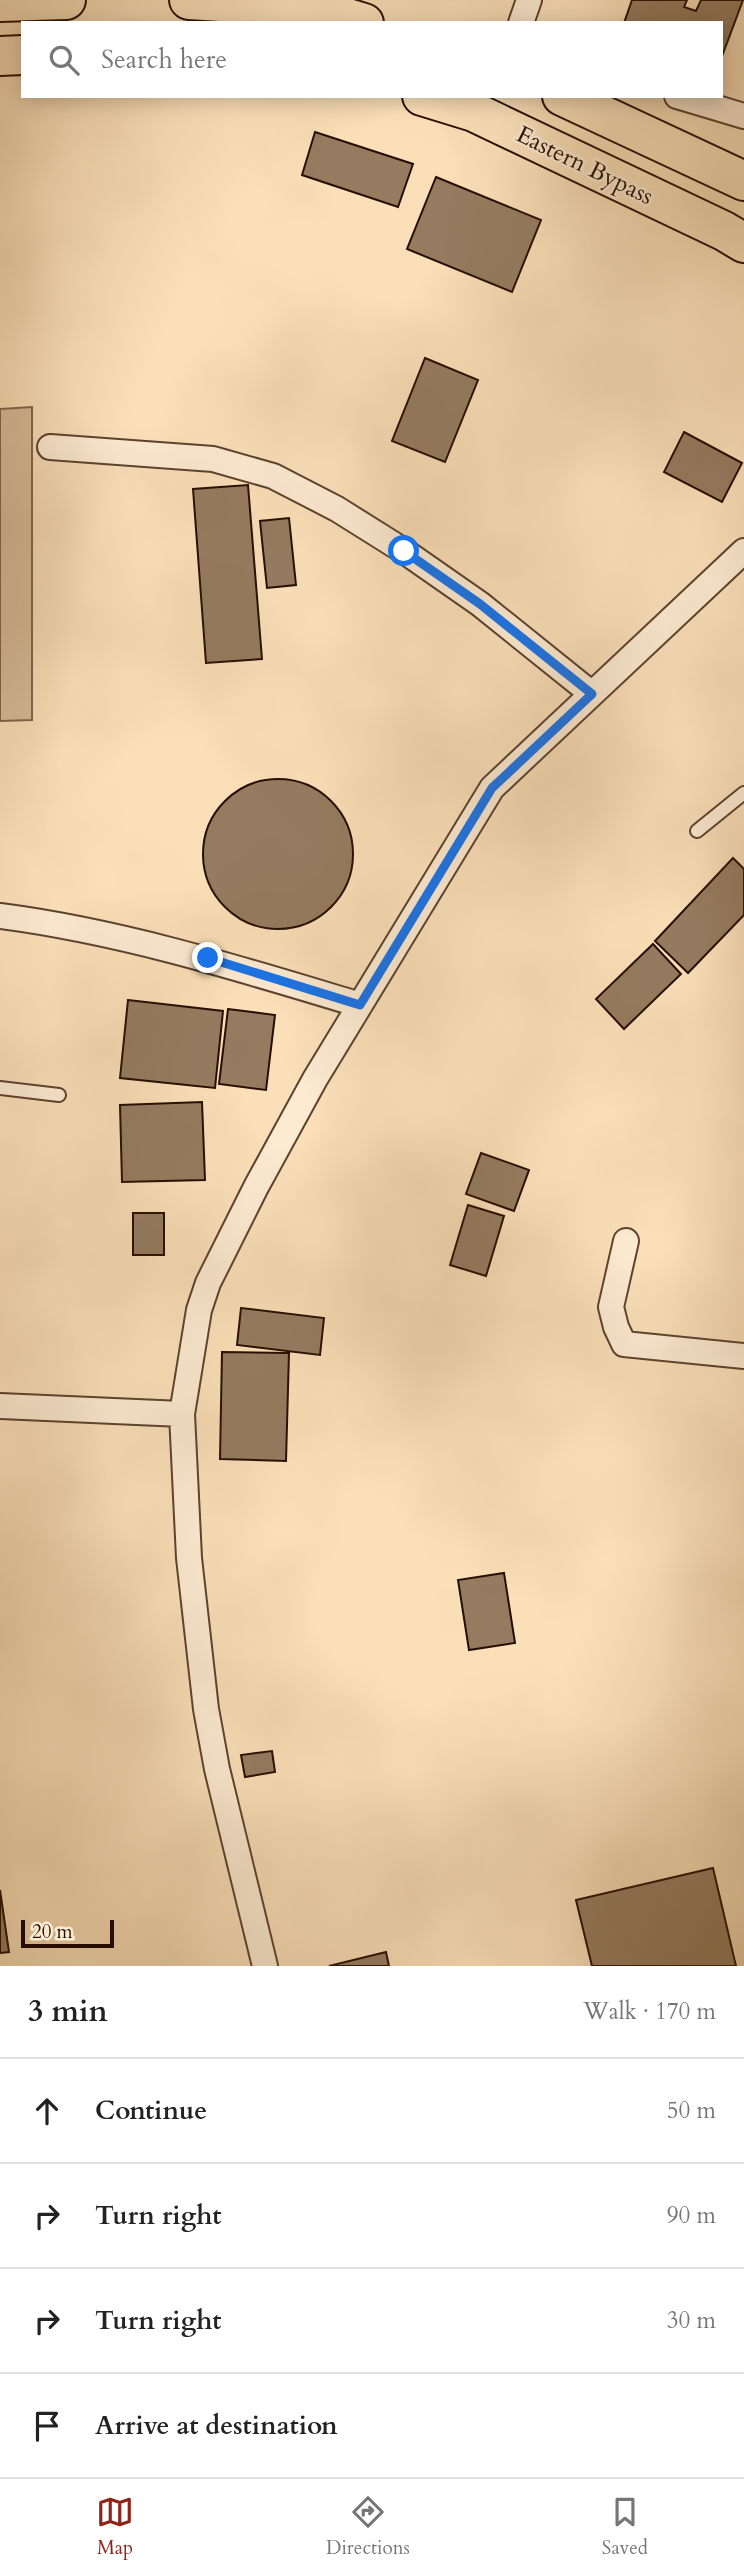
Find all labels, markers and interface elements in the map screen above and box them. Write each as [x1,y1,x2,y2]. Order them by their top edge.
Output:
search box [21,21,723,98]
icon: search [45,41,83,79]
text: Search here [101,42,227,77]
street label: Eastern Bypass [511,118,659,213]
route start [388,535,419,566]
route end [192,942,223,973]
scale bar [21,1917,114,1949]
text: 20 m [32,1919,73,1945]
text: 3 min [28,1991,108,2032]
text: Walk · 170 m [583,1996,716,2027]
icon: ahead [28,2092,66,2130]
text: Continue [95,2093,207,2128]
text: 50 m [667,2095,716,2126]
icon: right [28,2197,66,2235]
text: Turn right [95,2198,222,2233]
text: 90 m [667,2200,716,2231]
icon: right [28,2302,66,2340]
text: Turn right [95,2303,222,2338]
text: 30 m [667,2305,716,2336]
icon: arrive [28,2407,66,2445]
text: Arrive at destination [95,2408,338,2443]
tab: Map [96,2493,134,2561]
tab: Directions [326,2493,410,2561]
tab: Saved [602,2493,648,2561]

